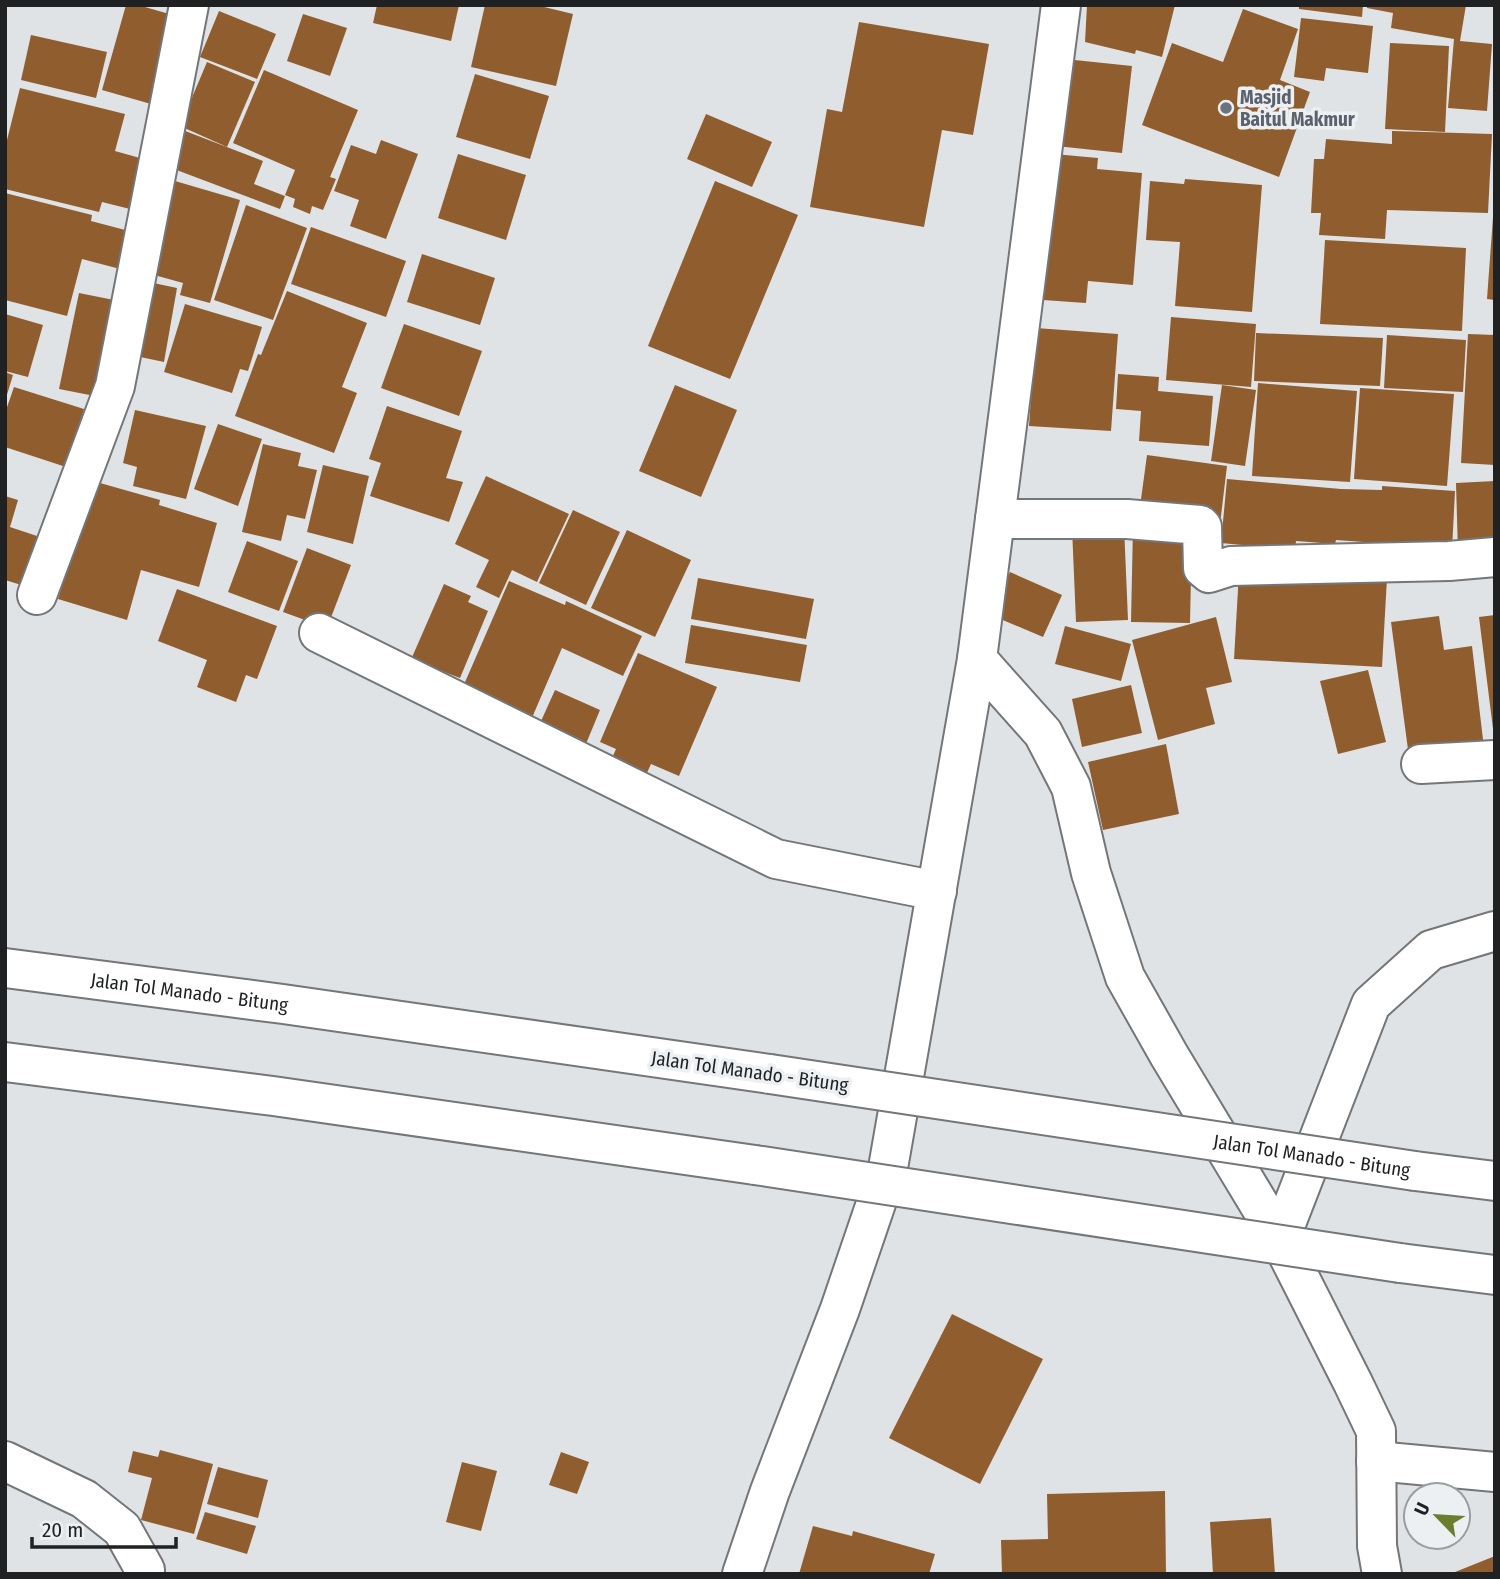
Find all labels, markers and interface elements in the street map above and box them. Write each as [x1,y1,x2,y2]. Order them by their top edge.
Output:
place label: Masjid Baitul Makmur [1240,86,1356,131]
marker: Masjid Baitul Makmur [1218,100,1234,116]
street label: Jalan Tol Manado - Bitung [89,968,290,1017]
street label: Jalan Tol Manado - Bitung [650,1046,850,1097]
street label: Jalan Tol Manado - Bitung [1212,1130,1412,1182]
north arrow [1402,1481,1472,1551]
text: U [1409,1499,1435,1519]
scale bar [32,1506,175,1550]
text: 20 m [42,1517,83,1543]

